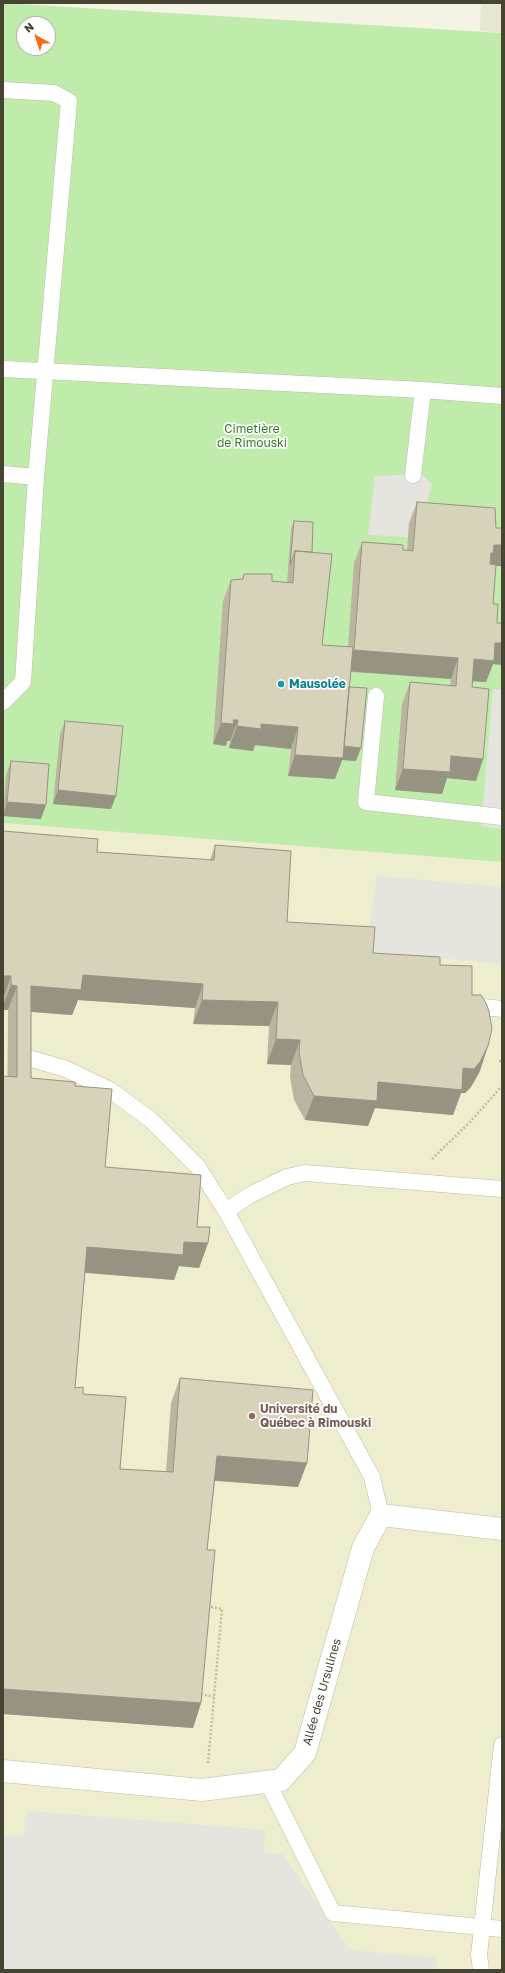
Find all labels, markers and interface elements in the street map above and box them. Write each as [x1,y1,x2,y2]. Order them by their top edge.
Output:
north arrow [16,16,56,56]
text: N [21,19,36,35]
park label: Cimetière de Rimouski [217,422,287,450]
place label: Mausolée [289,677,346,691]
marker: Mausolée [276,679,286,689]
place label: Université du Québec à Rimouski [260,1402,371,1430]
marker: Université du Québec à Rimouski [247,1411,257,1421]
street label: Allée des Ursulines [300,1637,344,1747]

